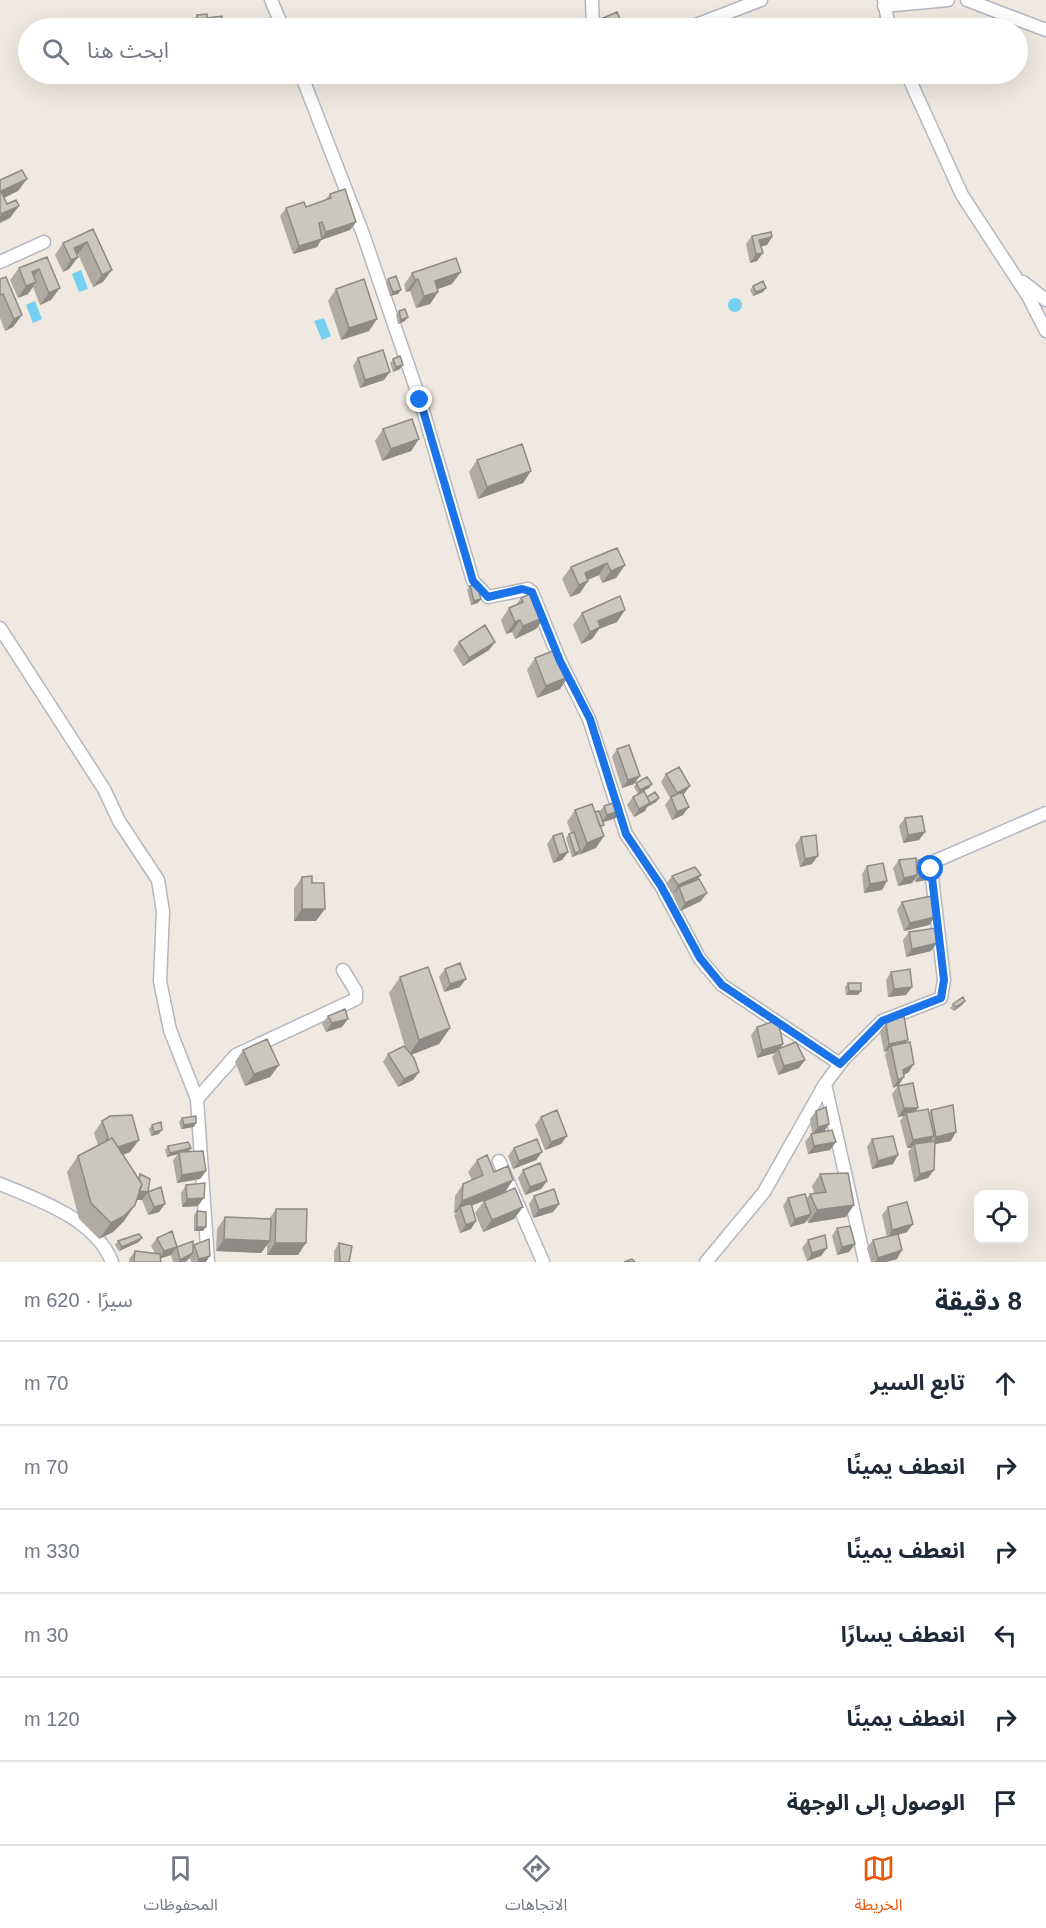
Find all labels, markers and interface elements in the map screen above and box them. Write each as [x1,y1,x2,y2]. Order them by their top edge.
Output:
search box [18,18,1028,84]
icon: search [39,35,72,68]
text: ابحث هنا [87,38,169,63]
route end [406,386,432,412]
route start [917,855,943,881]
map controls [974,1190,1028,1244]
button: locate [974,1190,1028,1244]
text: 8 دقيقة [935,1286,1022,1316]
text: سيرًا · 620 m [24,1289,133,1311]
icon: ahead [989,1367,1022,1400]
text: تابع السير [871,1370,965,1395]
text: 70 m [24,1372,68,1394]
icon: right [989,1451,1022,1484]
text: انعطف يمينًا [846,1454,965,1479]
text: 70 m [24,1456,68,1478]
icon: right [989,1535,1022,1568]
text: انعطف يمينًا [846,1538,965,1563]
text: 330 m [24,1540,80,1562]
icon: left [989,1619,1022,1652]
text: انعطف يسارًا [841,1622,965,1647]
text: 30 m [24,1624,68,1646]
icon: right [989,1703,1022,1736]
text: انعطف يمينًا [846,1706,965,1731]
text: 120 m [24,1708,80,1730]
icon: arrive [989,1787,1022,1820]
text: الوصول إلى الوجهة [787,1790,965,1815]
tab: المحفوظات [144,1852,218,1922]
tab: الاتجاهات [505,1852,567,1922]
tab: الخريطة [855,1852,902,1922]

